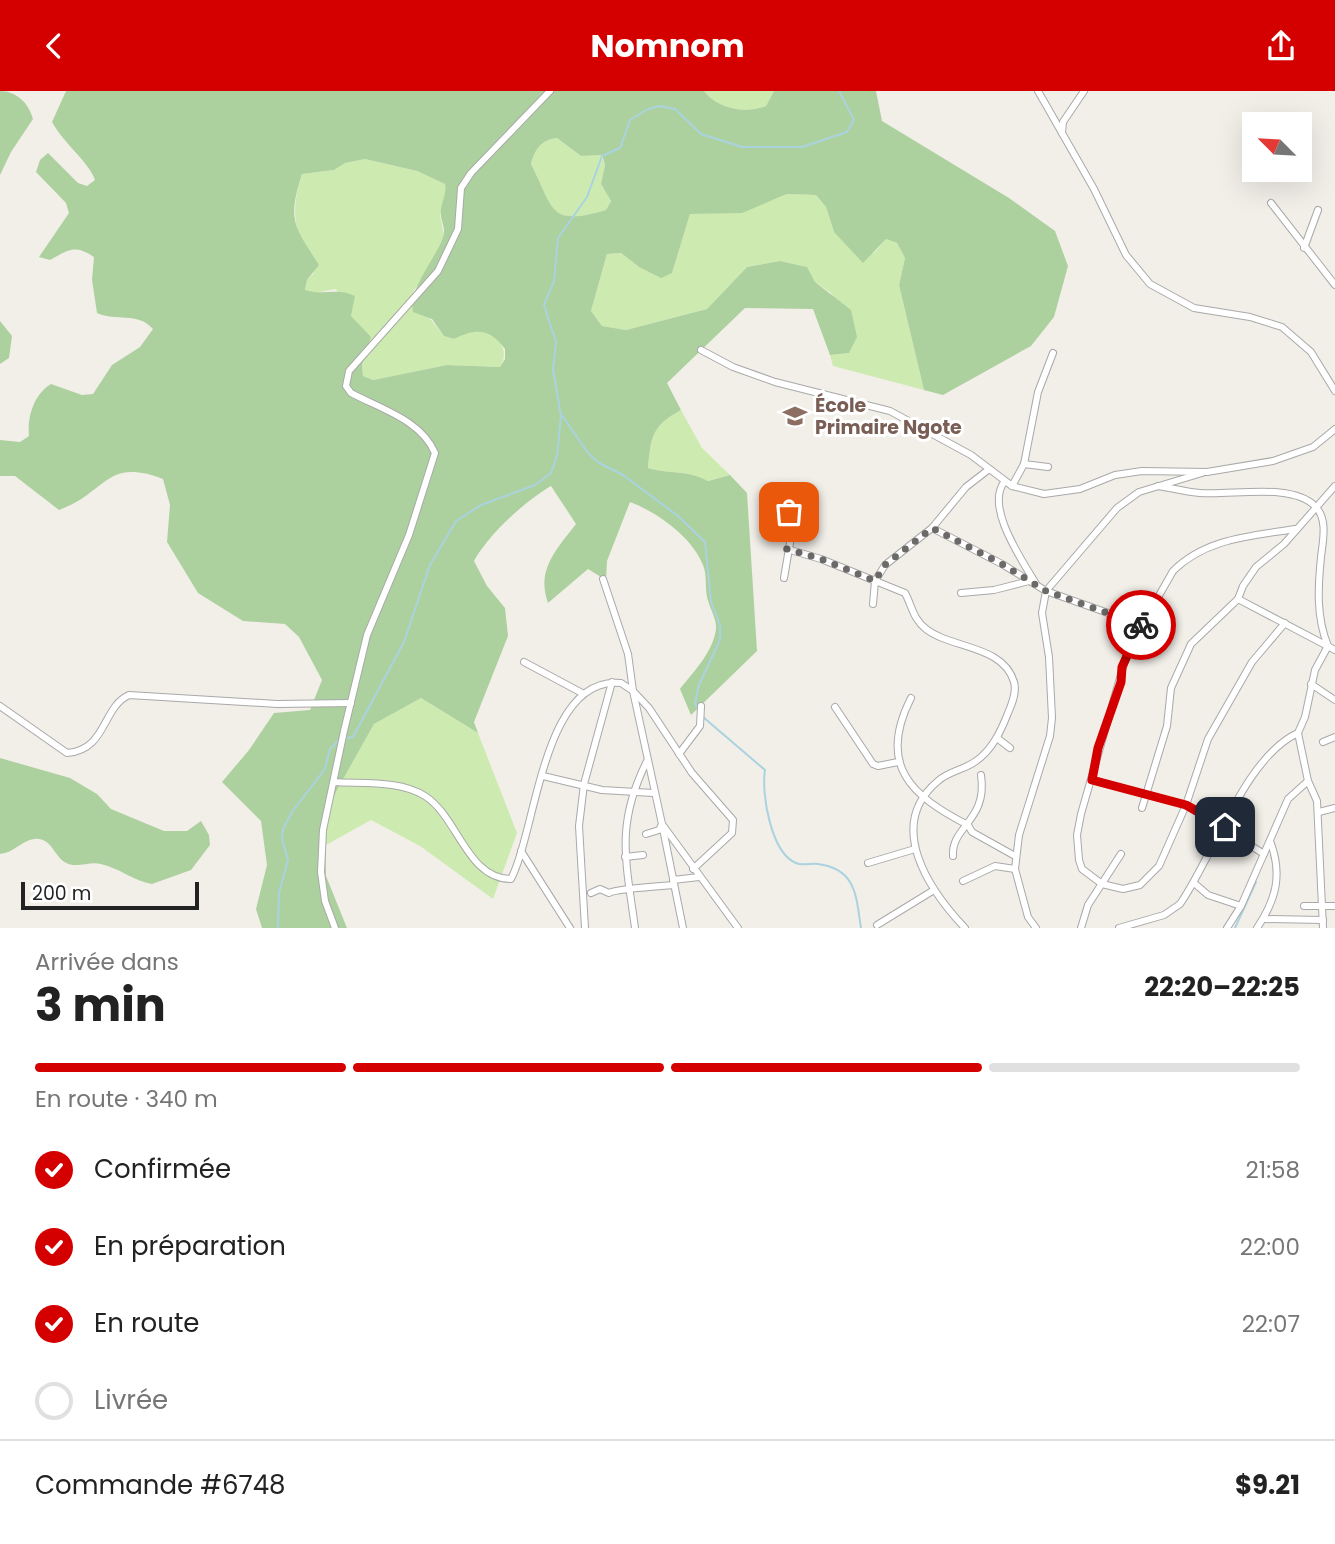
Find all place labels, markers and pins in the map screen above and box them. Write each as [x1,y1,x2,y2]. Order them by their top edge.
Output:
place label: École Primaire Ngote [815,392,962,441]
school or university icon: École Primaire Ngote [781,402,809,430]
pin [759,482,819,542]
pin [1195,797,1255,857]

